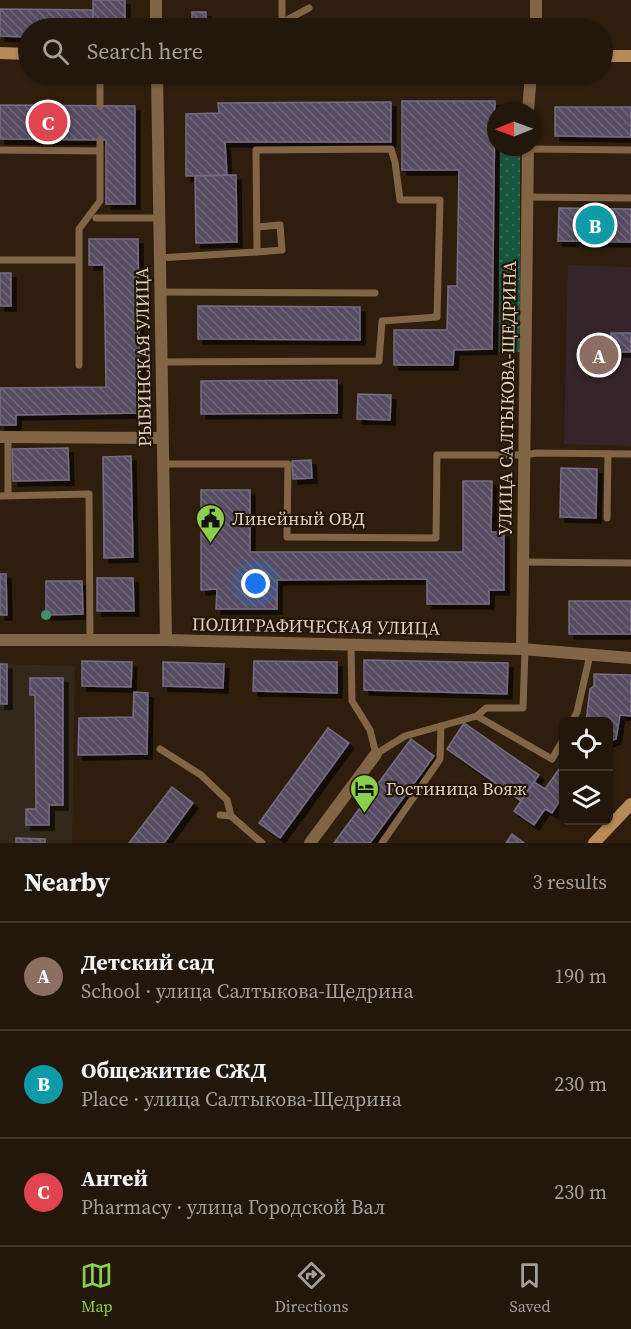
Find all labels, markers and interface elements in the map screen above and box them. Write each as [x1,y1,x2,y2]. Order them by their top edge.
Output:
search box [18,18,613,84]
icon: search [39,35,72,68]
text: Search here [87,36,203,66]
pin: C [28,100,68,144]
north arrow [487,102,541,156]
pin: B [576,202,614,248]
street label: УЛИЦА САЛТЫКОВА-ЩЕДРИНА [492,260,522,536]
street label: РЫБИНСКАЯ УЛИЦА [129,267,157,447]
pin: A [580,332,618,378]
public building icon: Линейный ОВД [195,502,227,544]
place label: Линейный ОВД [232,506,365,531]
your location [241,569,270,598]
street label: ПОЛИГРАФИЧЕСКАЯ УЛИЦА [192,611,440,641]
map controls [559,717,613,825]
button: locate [559,717,613,771]
button: layers [559,771,613,825]
hotel icon: Гостиница Вояж [349,772,381,814]
place label: Гостиница Вояж [386,776,527,801]
text: Nearby [24,864,110,900]
text: 3 results [532,868,607,896]
text: Детский сад [81,947,214,977]
text: A [37,962,50,990]
text: 190 m [554,962,607,990]
text: School · улица Салтыкова-Щедрина [81,977,414,1005]
text: Общежитие СЖД [81,1055,266,1085]
text: B [37,1070,50,1098]
text: 230 m [554,1070,607,1098]
text: Place · улица Салтыкова-Щедрина [81,1085,402,1113]
text: Антей [81,1163,148,1193]
text: C [37,1178,50,1206]
text: 230 m [554,1178,607,1206]
text: Pharmacy · улица Городской Вал [81,1193,385,1221]
tab: Map [80,1259,113,1317]
tab: Directions [274,1259,349,1317]
tab: Saved [509,1259,551,1317]

